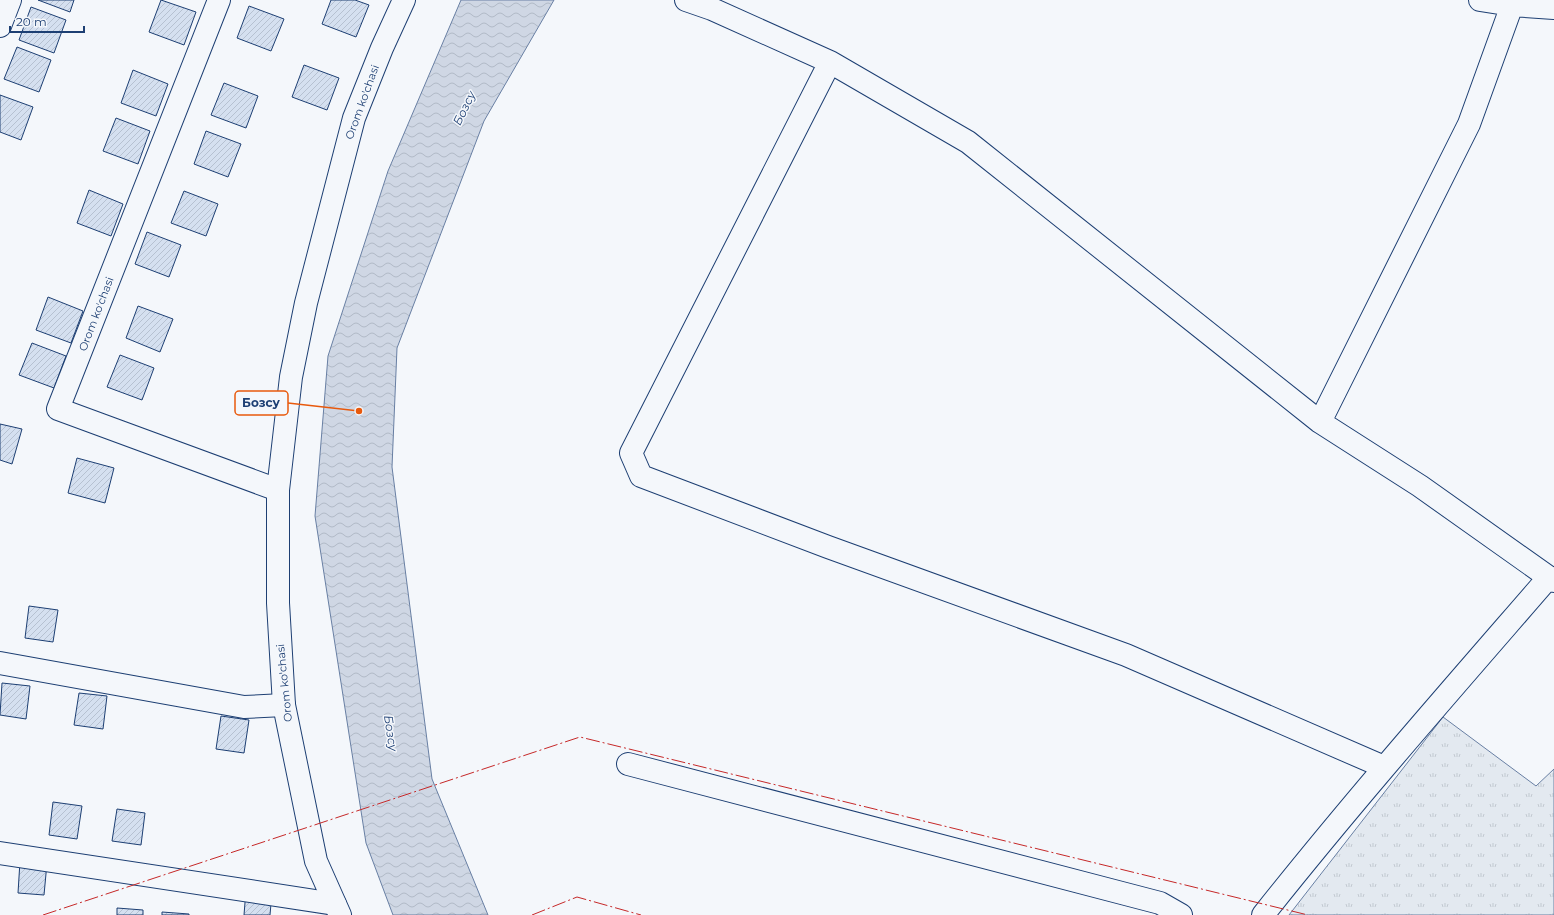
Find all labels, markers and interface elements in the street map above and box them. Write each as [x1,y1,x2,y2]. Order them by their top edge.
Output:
scale bar [10,8,84,34]
text: 20 m [16,14,47,29]
street label: Orom ko'chasi [342,63,382,141]
water label: Бозсу [449,87,479,128]
street label: Orom ko'chasi [75,275,117,353]
callout: Бозсу [235,391,288,415]
text: Бозсу [242,395,281,410]
street label: Orom ko'chasi [273,643,295,723]
water label: Бозсу [381,714,401,753]

